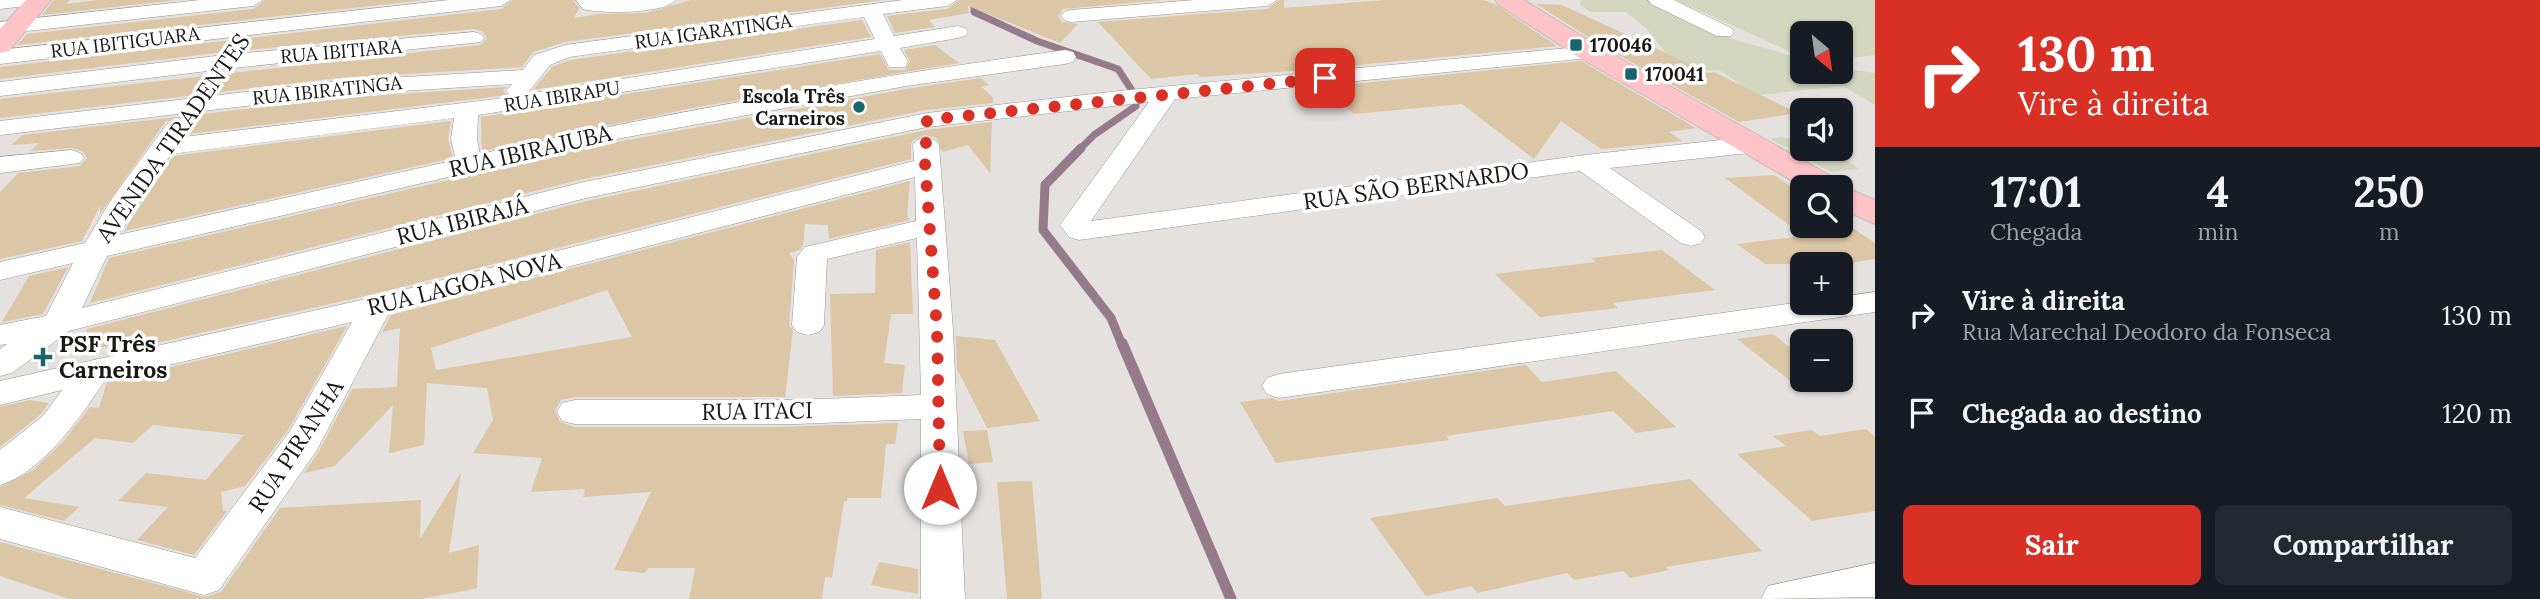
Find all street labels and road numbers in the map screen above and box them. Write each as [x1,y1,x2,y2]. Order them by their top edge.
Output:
street label: RUA IGARATINGA [633,8,794,54]
street label: RUA IBITIGUARA [49,21,202,63]
street label: AVENIDA TIRADENTES [89,28,256,249]
street label: RUA IBITIARA [279,34,404,68]
street label: RUA IBIRATINGA [251,70,404,110]
street label: RUA IBIRAPU [502,75,622,117]
street label: RUA IBIRAJUBA [446,118,615,183]
street label: RUA SÃO BERNARDO [1301,155,1531,216]
street label: RUA IBIRAJÁ [393,190,531,251]
street label: RUA LAGOA NOVA [364,245,564,322]
street label: RUA PIRANHA [242,373,350,518]
street label: RUA ITACI [701,395,813,426]

